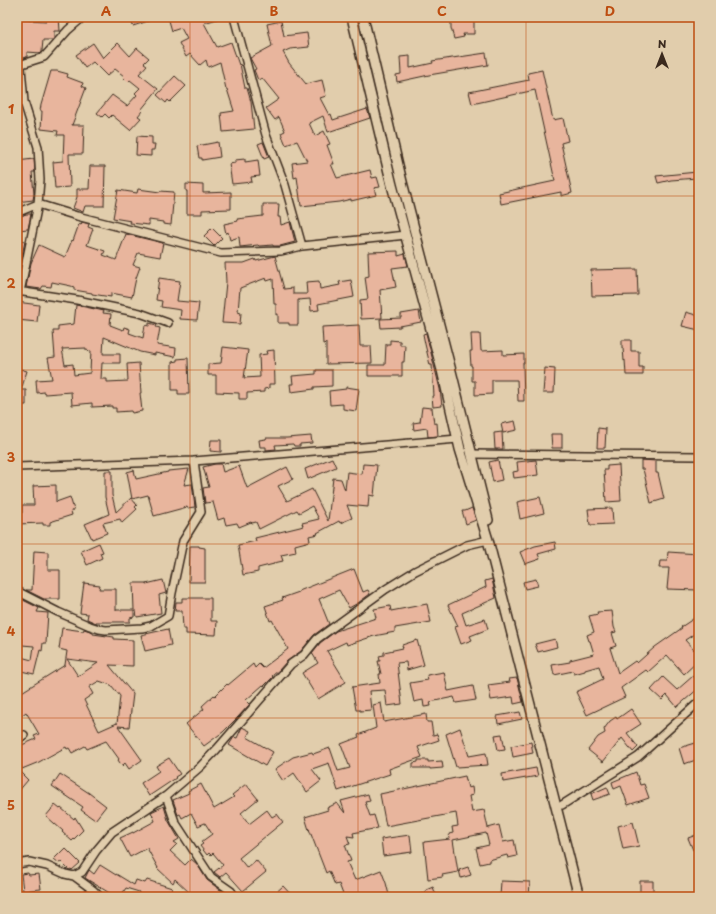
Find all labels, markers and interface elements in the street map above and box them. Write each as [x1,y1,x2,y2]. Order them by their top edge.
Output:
text: A [101,1,111,20]
text: B [270,1,279,20]
text: C [437,1,447,20]
text: D [605,1,615,20]
north arrow [642,34,682,74]
text: N [658,35,667,52]
text: 1 [8,99,14,118]
text: 2 [6,273,16,292]
text: 3 [7,447,16,466]
text: 4 [7,621,16,640]
text: 5 [7,795,15,814]

